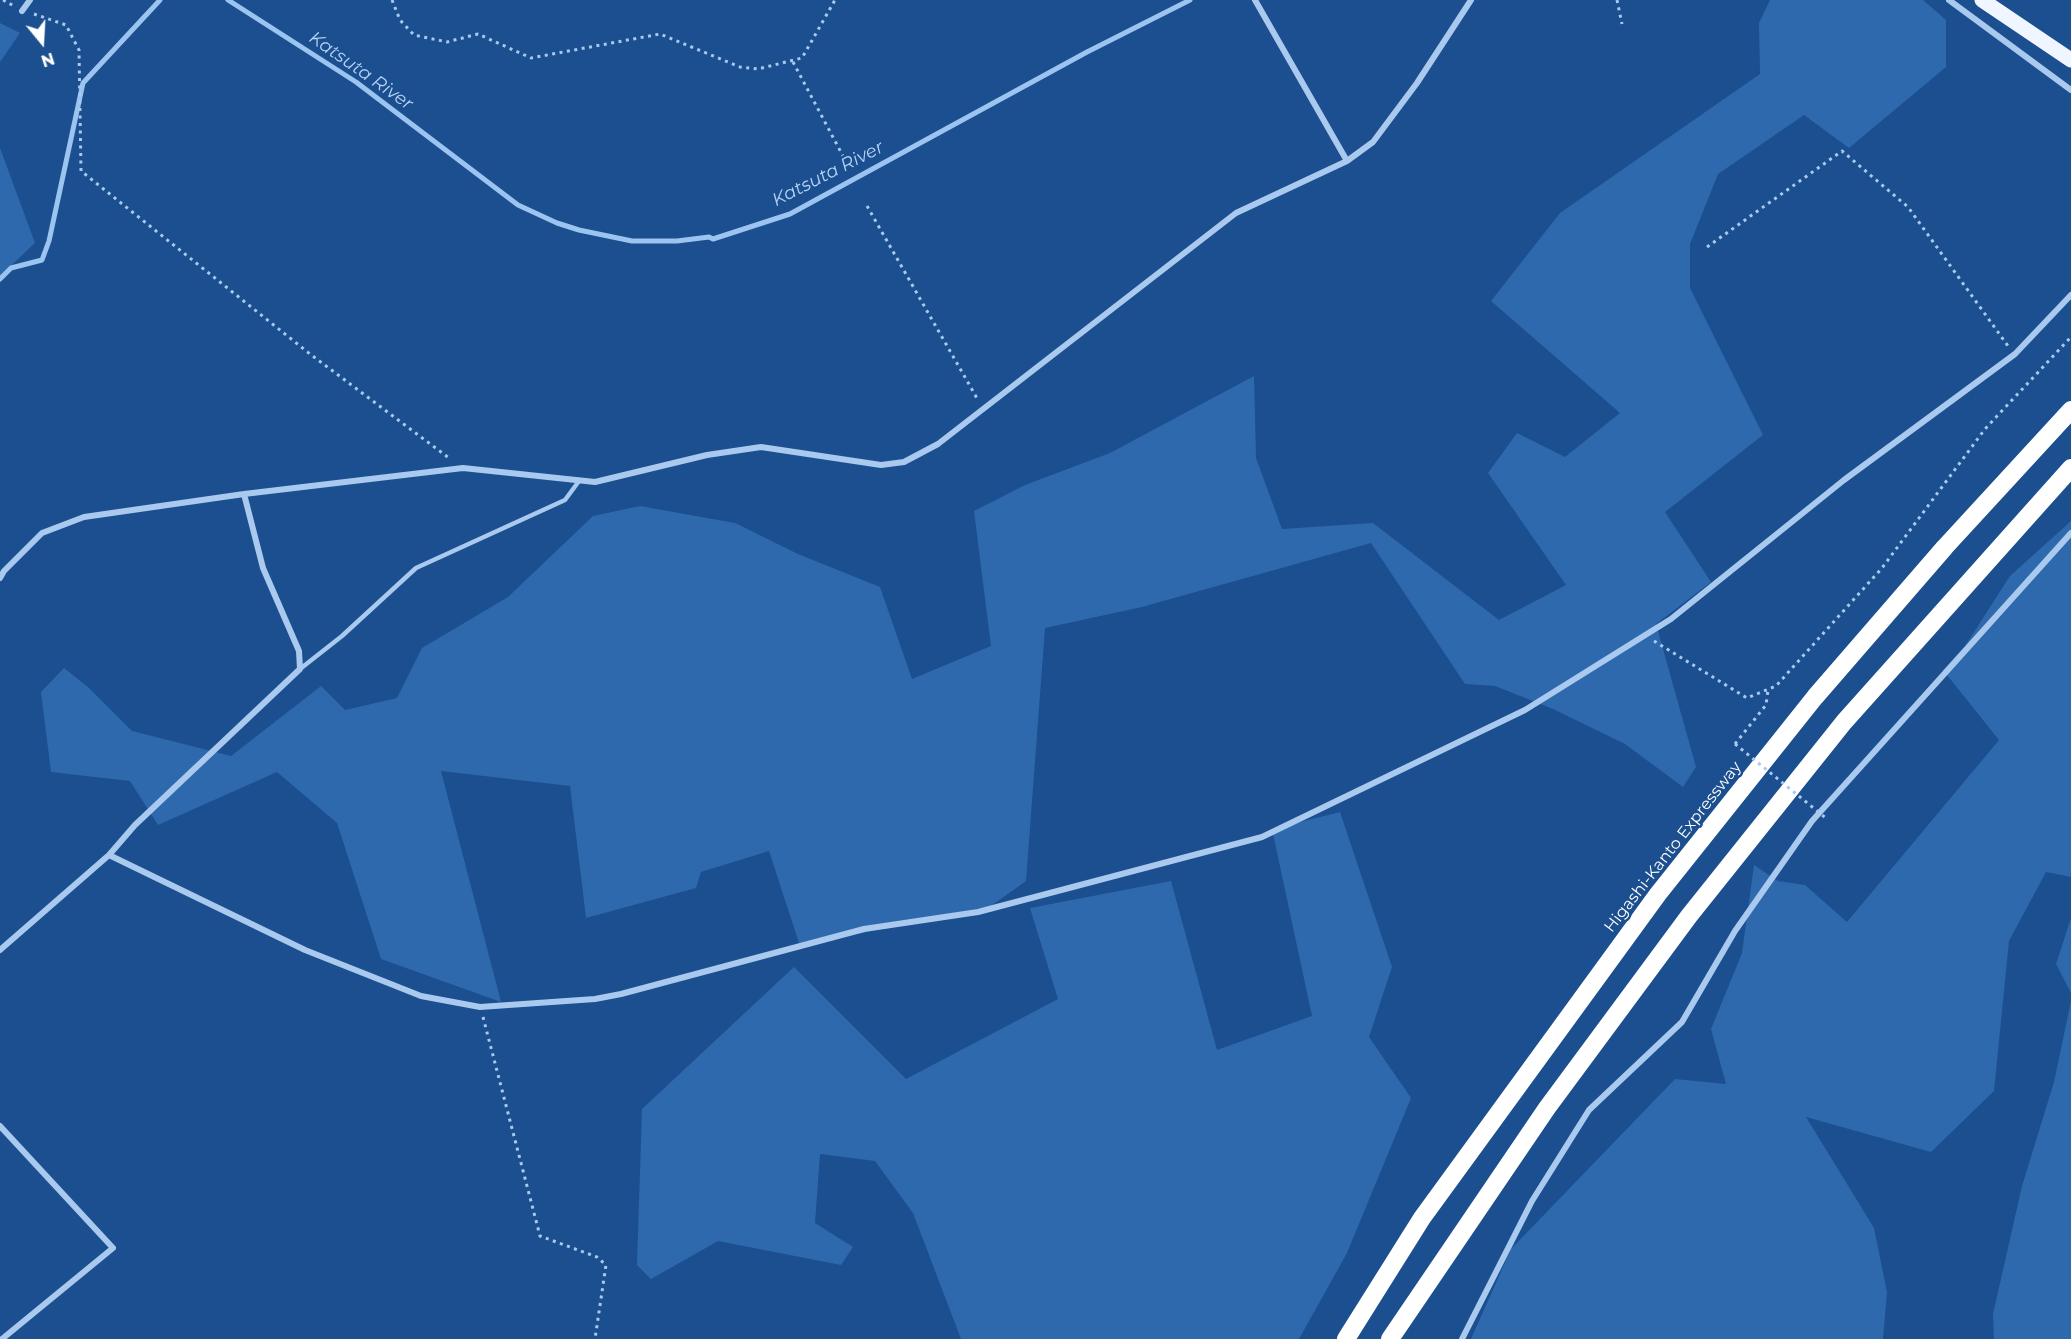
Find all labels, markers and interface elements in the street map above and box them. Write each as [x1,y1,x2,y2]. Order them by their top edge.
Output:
north arrow [12,12,72,72]
water label: Katsuta River [305,27,417,115]
text: N [39,49,57,71]
water label: Katsuta River [769,137,887,211]
street label: Higashi-Kanto Expressway [1600,758,1746,936]

